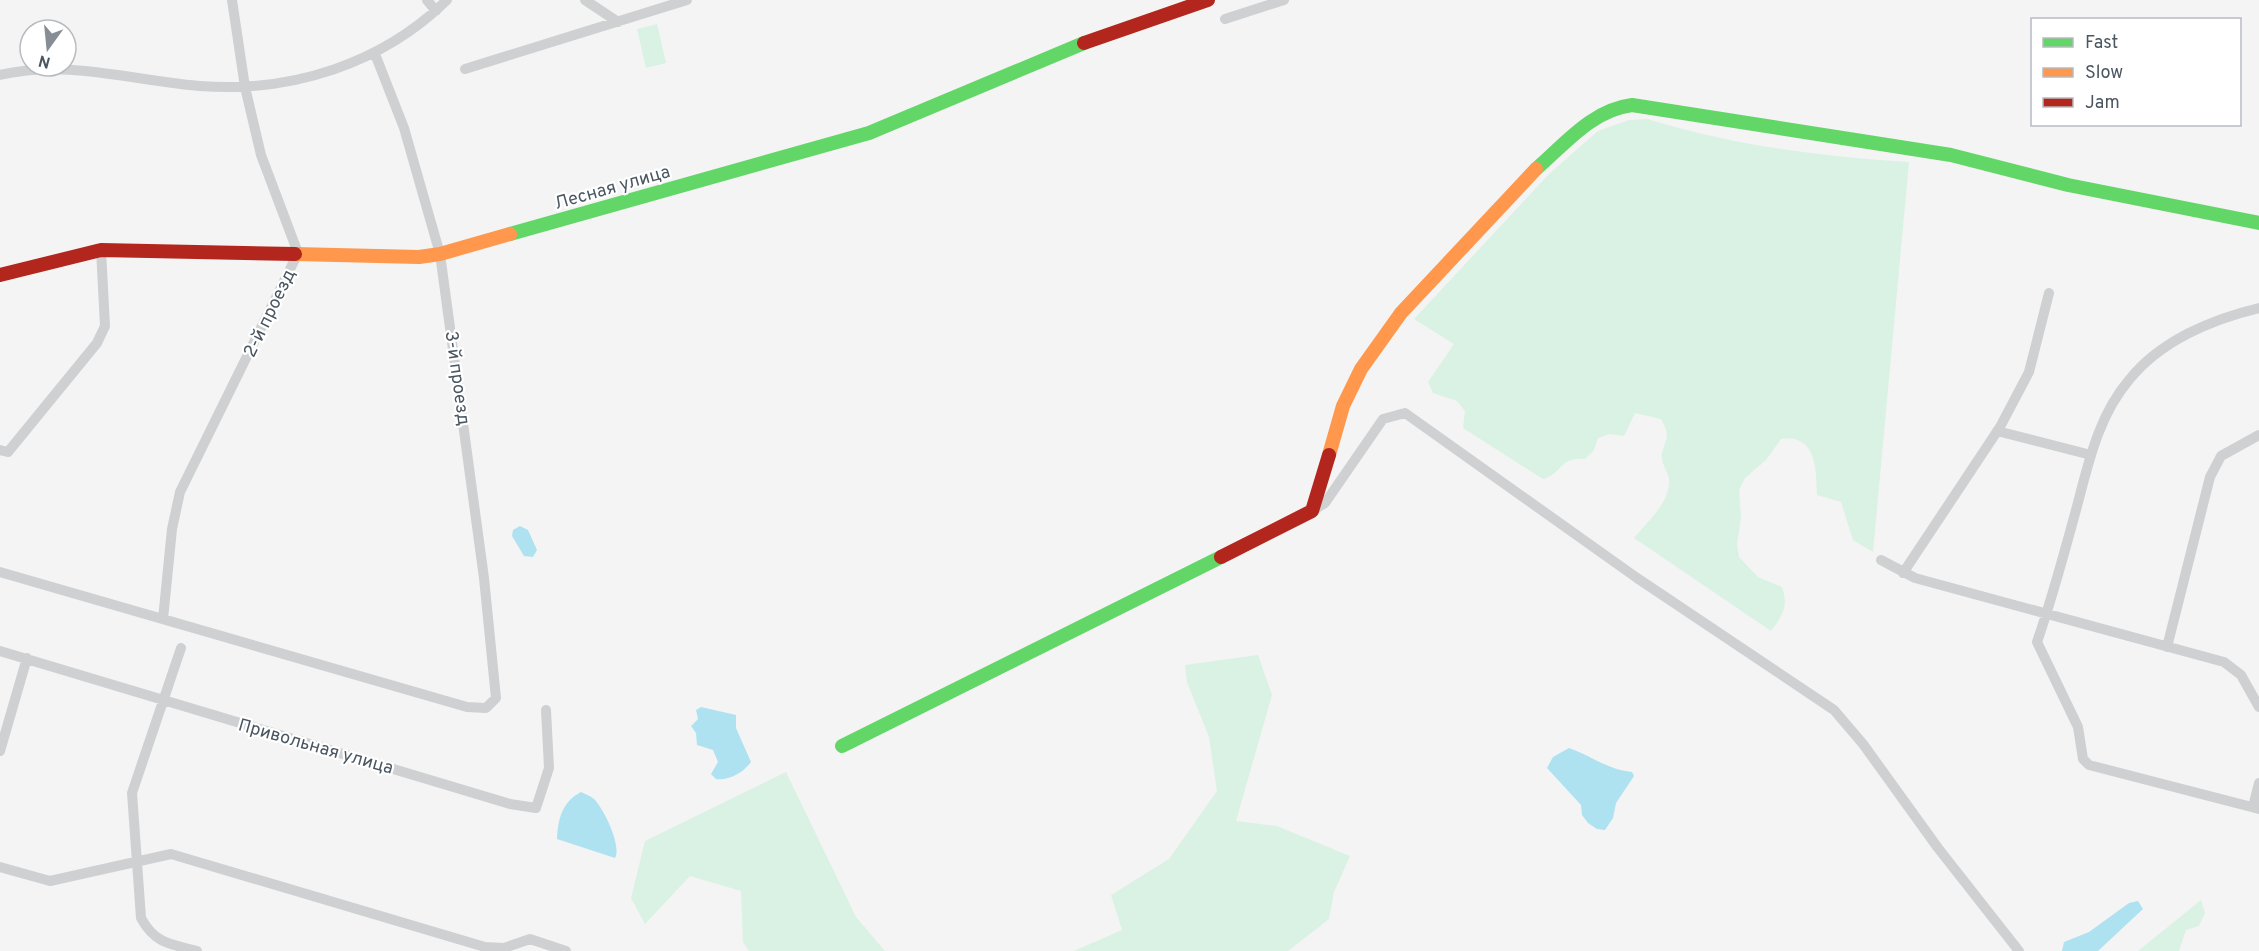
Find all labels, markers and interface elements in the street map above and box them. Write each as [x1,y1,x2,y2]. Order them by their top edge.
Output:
north arrow [18,18,78,78]
legend [2031,18,2241,126]
text: Fast [2085,32,2118,55]
text: N [36,49,53,72]
text: Slow [2085,62,2123,85]
text: Jam [2085,92,2120,115]
street label: Лесная улица [552,161,673,216]
street label: 2-й проезд [239,266,302,362]
street label: 3-й проезд [438,329,475,427]
street label: Привольная улица [235,714,396,781]

